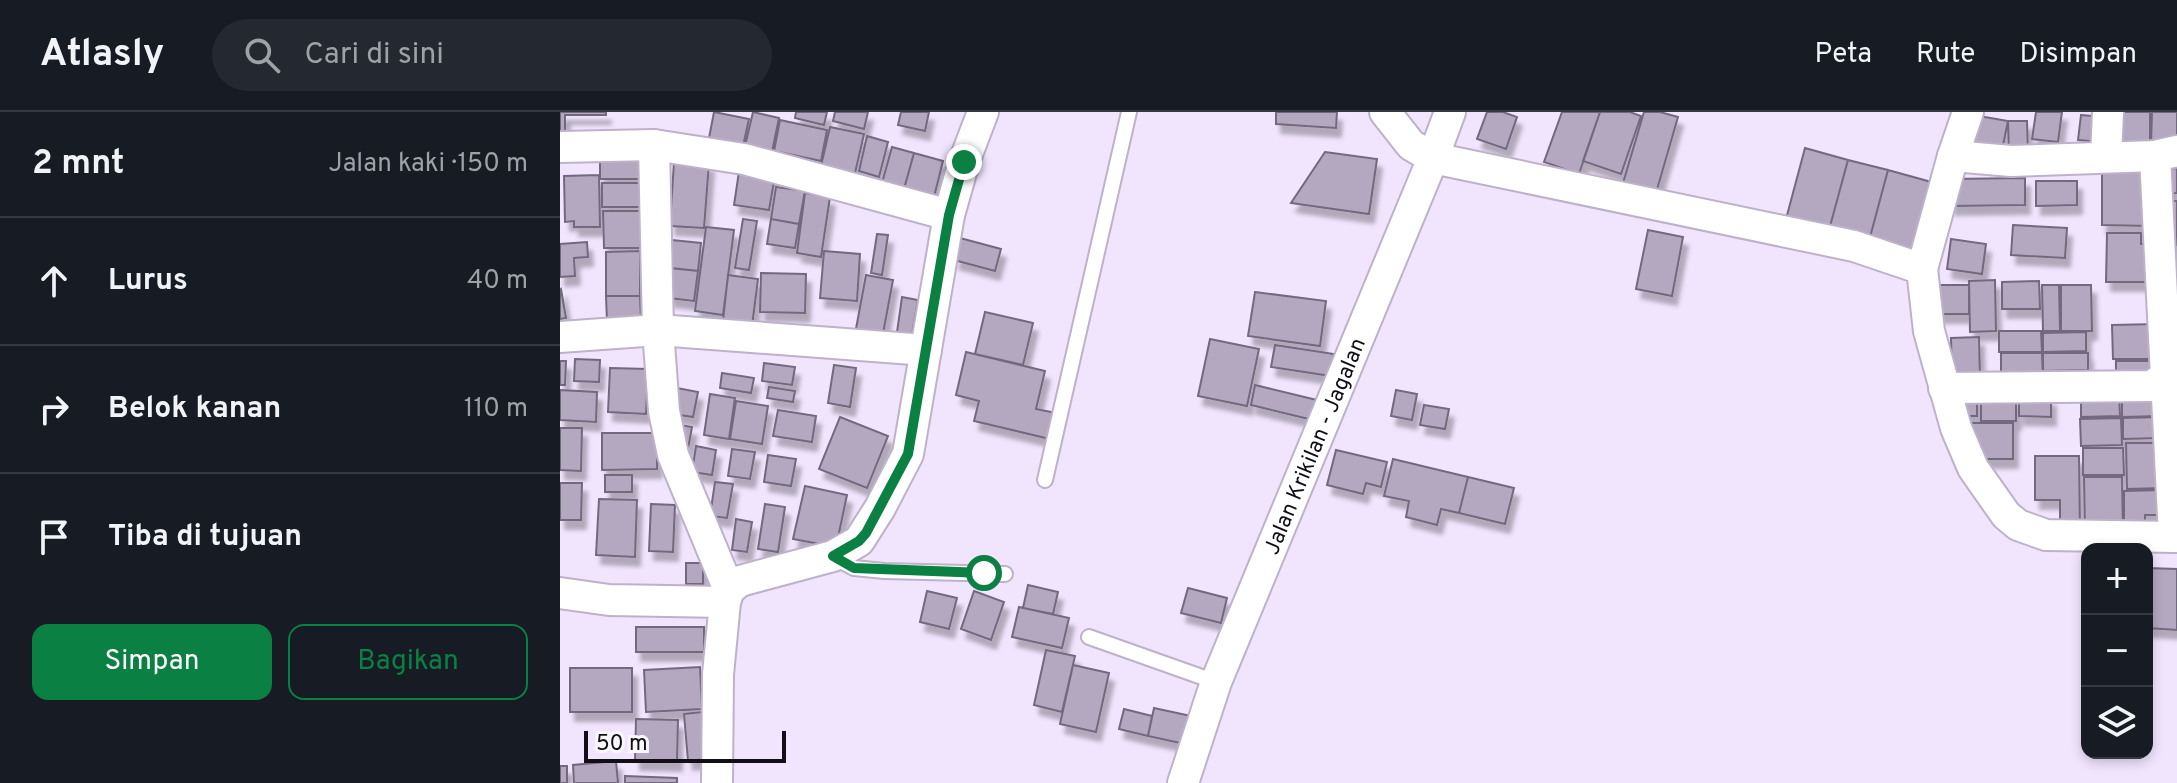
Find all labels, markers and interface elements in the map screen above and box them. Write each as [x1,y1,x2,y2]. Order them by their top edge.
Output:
search box [212,19,772,91]
text: Atlasly [40,31,164,80]
icon: search [240,33,284,77]
text: Cari di sini [304,37,444,74]
text: Peta [1815,37,1872,73]
text: Rute [1916,37,1975,73]
text: Disimpan [2019,37,2137,73]
text: 2 mnt [32,143,124,186]
route end [946,144,982,180]
text: Jalan kaki · 150 m [328,148,528,181]
icon: ahead [32,259,76,303]
text: Lurus [108,263,188,300]
text: 40 m [467,265,528,298]
street label: Jalan Krikilan - Jagalan [1259,334,1373,559]
icon: right [32,387,76,431]
text: Belok kanan [108,391,281,428]
text: 110 m [464,393,528,426]
icon: arrive [32,515,76,559]
text: Tiba di tujuan [108,519,302,556]
map controls [2081,543,2153,759]
button: + [2081,543,2153,615]
route start [966,555,1002,591]
button: − [2081,615,2153,687]
button: Simpan [32,624,272,700]
button: Bagikan [288,624,528,700]
button: layers [2081,687,2153,759]
scale bar [584,727,786,763]
text: 50 m [596,731,648,758]

